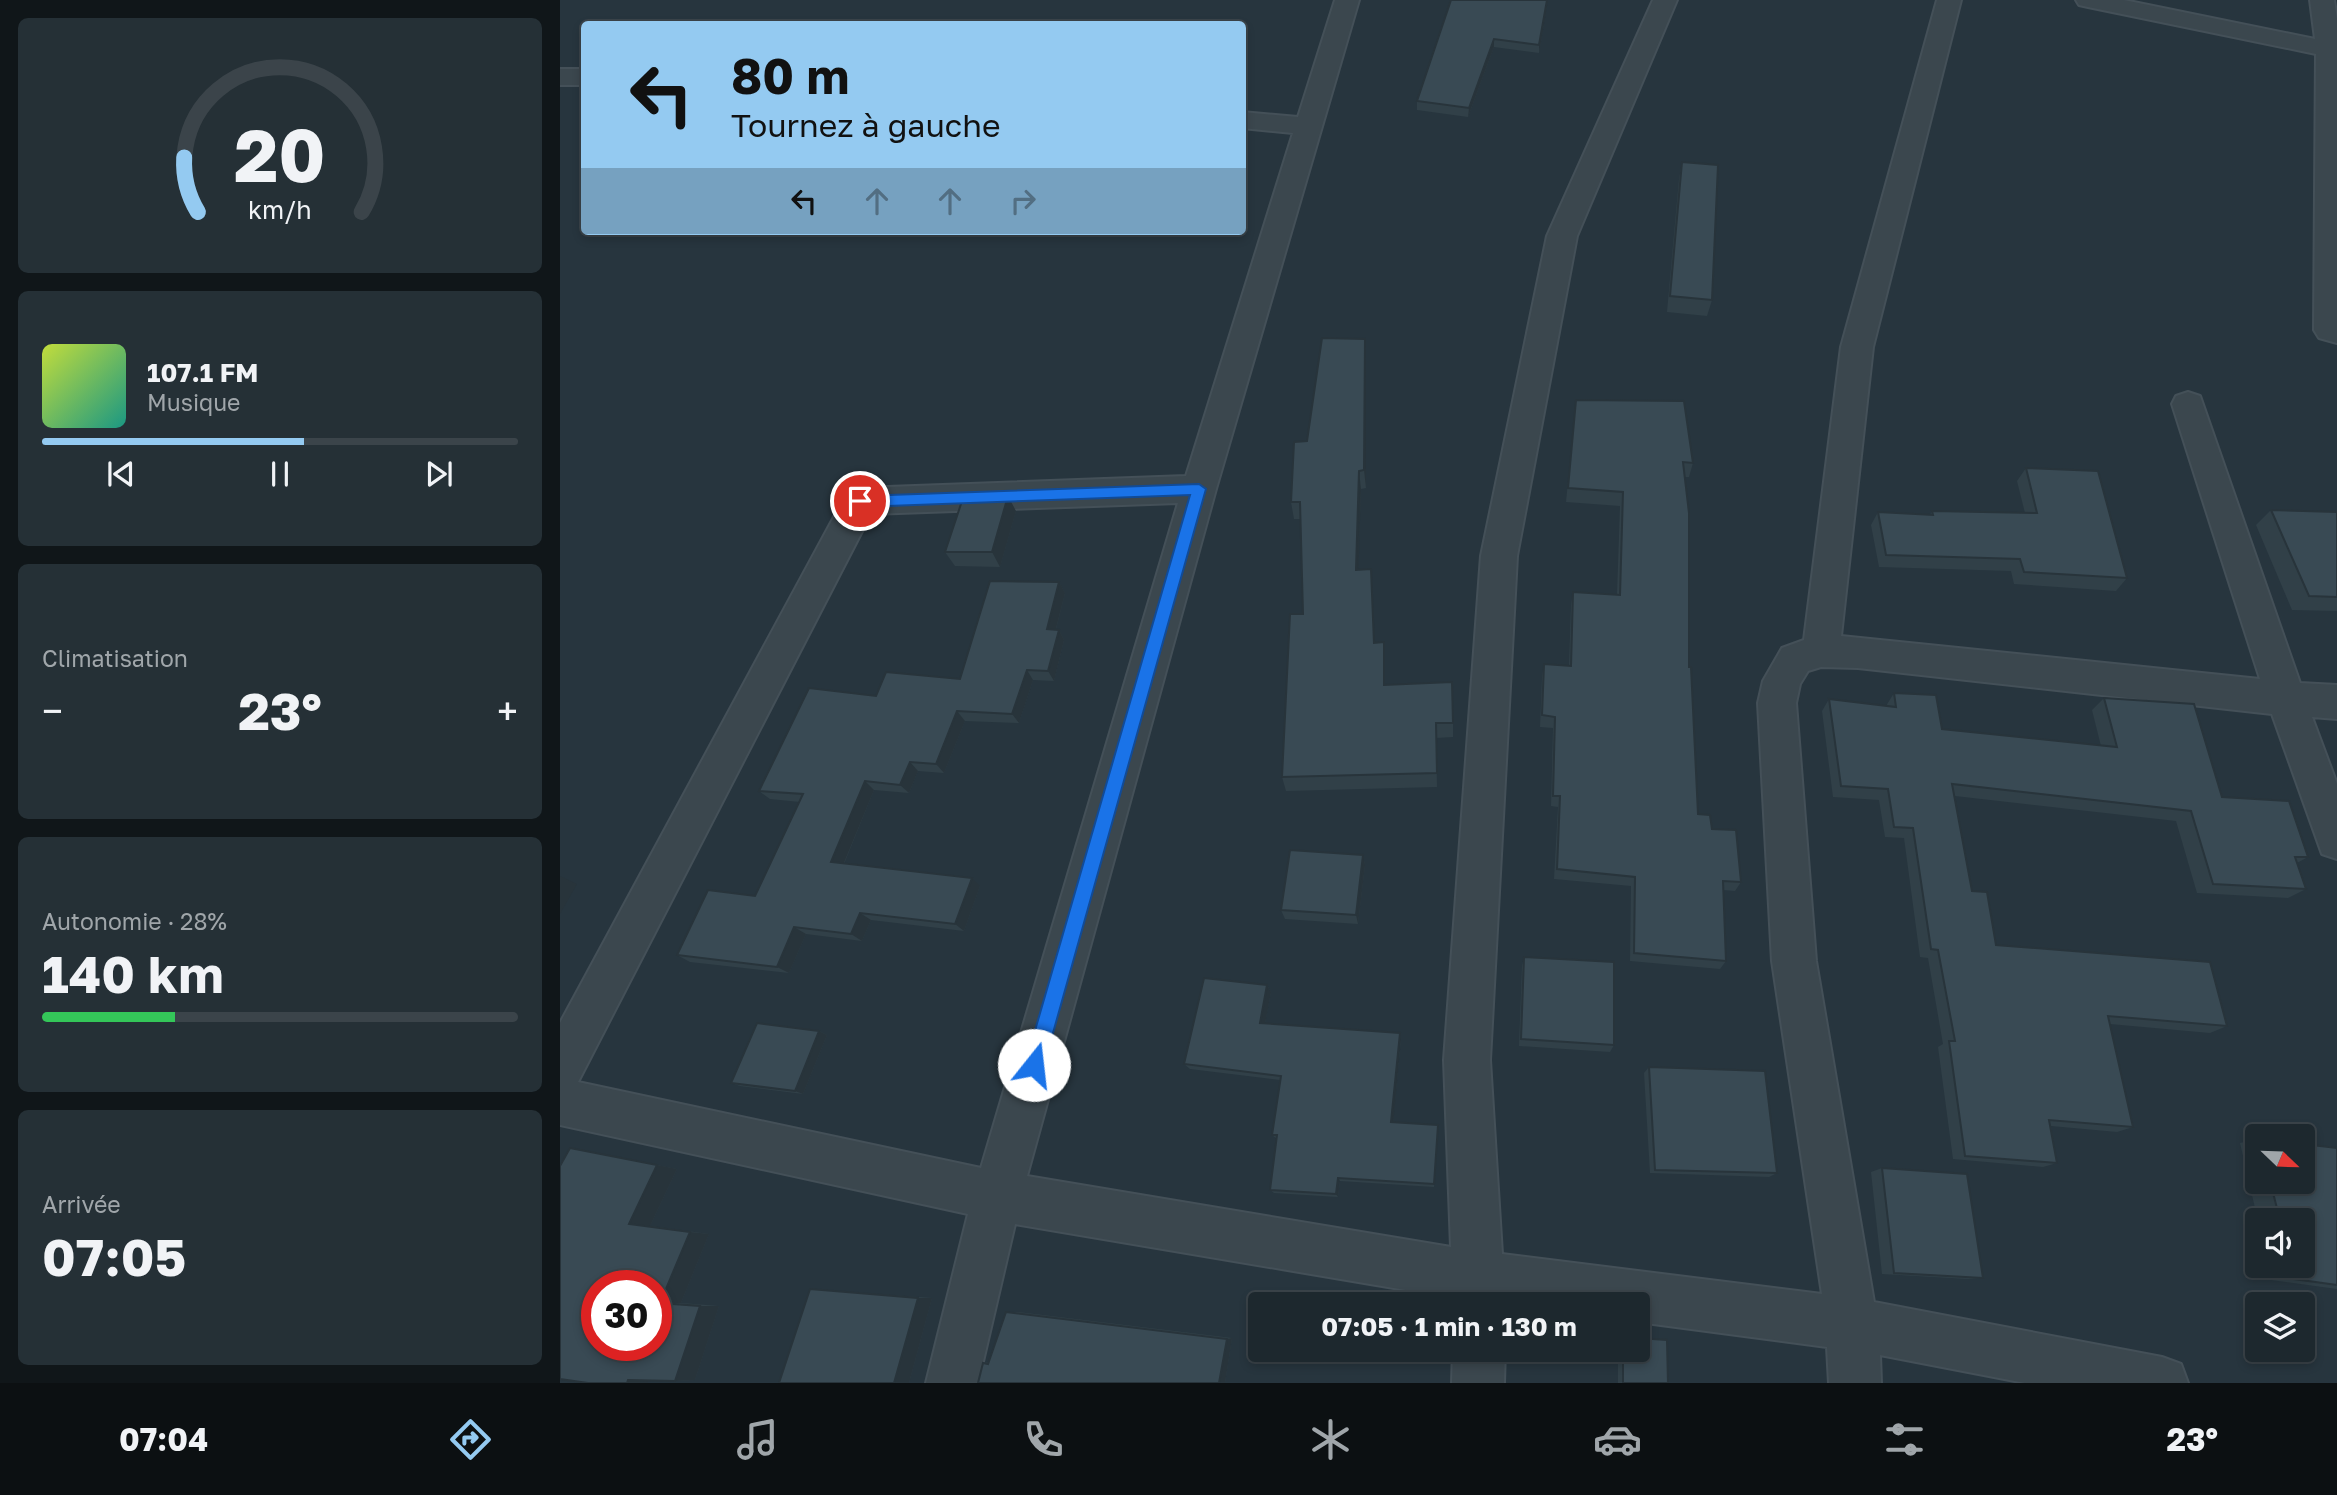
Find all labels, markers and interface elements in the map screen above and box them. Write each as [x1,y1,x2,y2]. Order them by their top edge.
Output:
text: 80 m [731,46,849,105]
icon: left [616,49,707,140]
text: Tournez à gauche [731,106,1000,144]
text: 20 [234,111,326,198]
icon: left [785,182,823,220]
icon: ahead [858,182,896,220]
icon: ahead [931,182,969,220]
icon: right [1004,182,1042,220]
text: km/h [248,193,312,224]
text: 107.1 FM [147,357,258,388]
text: Musique [147,388,240,416]
icon: previous [102,455,140,493]
icon: pause [261,455,299,493]
icon: next [420,455,458,493]
pin [830,471,890,531]
icon: arrive [841,482,879,520]
text: Climatisation [42,644,188,672]
text: 23° [238,679,322,741]
text: − [42,688,63,733]
text: + [497,688,518,733]
text: Autonomie · 28% [42,907,227,935]
text: 140 km [42,942,224,1004]
position arrow [997,1028,1071,1102]
north arrow [2245,1124,2315,1194]
map controls [2245,1124,2315,1362]
text: Arrivée [42,1190,121,1218]
button: sound [2245,1208,2315,1278]
text: 07:05 [42,1225,186,1287]
speed limit sign: 30 [581,1270,672,1361]
button: layers [2245,1292,2315,1362]
text: 07:05 · 1 min · 130 m [1321,1311,1577,1342]
icon: directions [446,1415,495,1464]
icon: music [733,1415,782,1464]
icon: phone [1019,1415,1068,1464]
icon: climate [1306,1415,1355,1464]
icon: car [1593,1415,1642,1464]
icon: filters [1880,1415,1929,1464]
text: 07:04 [119,1420,208,1458]
text: 23° [2167,1420,2218,1458]

